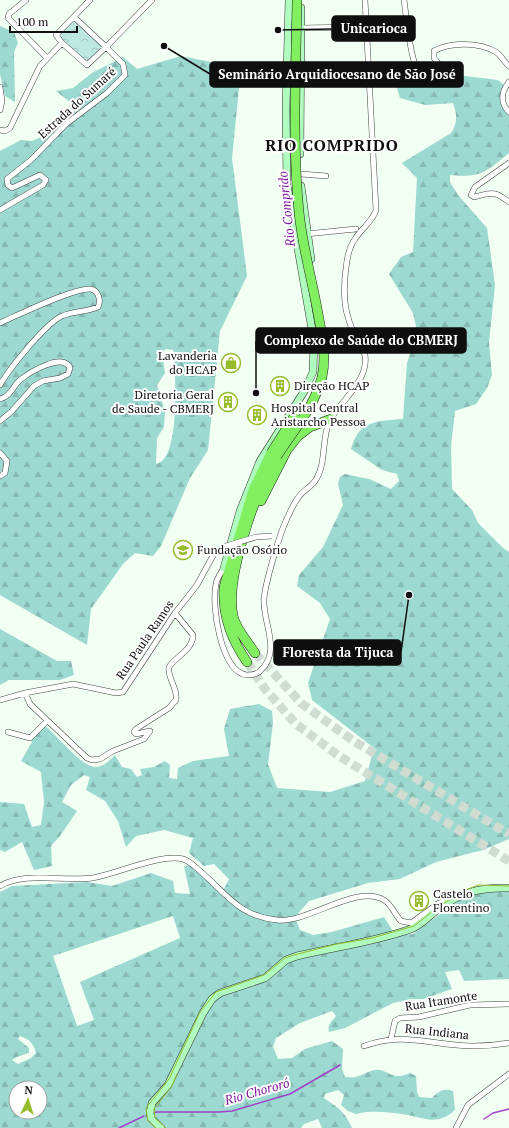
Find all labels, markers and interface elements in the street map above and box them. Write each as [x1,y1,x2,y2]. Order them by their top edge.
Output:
scale bar [10,8,77,34]
text: 100 m [16,14,49,29]
callout: Unicarioca [332,16,415,41]
text: Unicarioca [341,19,408,37]
callout: Seminário Arquidiocesano de São José [210,62,463,87]
street label: Estrada do Sumaré [35,64,119,142]
text: Seminário Arquidiocesano de São José [218,65,456,83]
district label: RIO COMPRIDO [265,134,399,156]
water label: Rio Comprido [273,170,299,249]
callout: Complexo de Saúde do CBMERJ [256,328,466,353]
text: Complexo de Saúde do CBMERJ [264,331,458,349]
place label: Lavanderia do HCAP [158,348,217,377]
shop icon: Lavanderia do HCAP [220,352,242,374]
building icon: Direção HCAP [269,375,291,397]
place label: Direção HCAP [294,378,369,393]
place label: Diretoria Geral de Saude - CBMERJ [112,387,214,416]
building icon: Diretoria Geral de Saude - CBMERJ [217,391,239,413]
place label: Hospital Central Aristarcho Pessoa [271,400,366,429]
building icon: Hospital Central Aristarcho Pessoa [246,404,268,426]
school or university icon: Fundação Osório [172,539,194,561]
place label: Fundação Osório [197,542,287,557]
street label: Rua Paula Ramos [113,597,177,682]
callout: Floresta da Tijuca [274,640,401,665]
text: Floresta da Tijuca [282,643,394,661]
place label: Castelo Florentino [433,886,490,915]
building icon: Castelo Florentino [408,890,430,912]
street label: Rua Itamonte [404,987,478,1014]
street label: Rua Indiana [404,1021,470,1042]
water label: Rio Chororó [221,1073,292,1109]
north arrow [8,1080,48,1120]
text: N [24,1083,34,1097]

